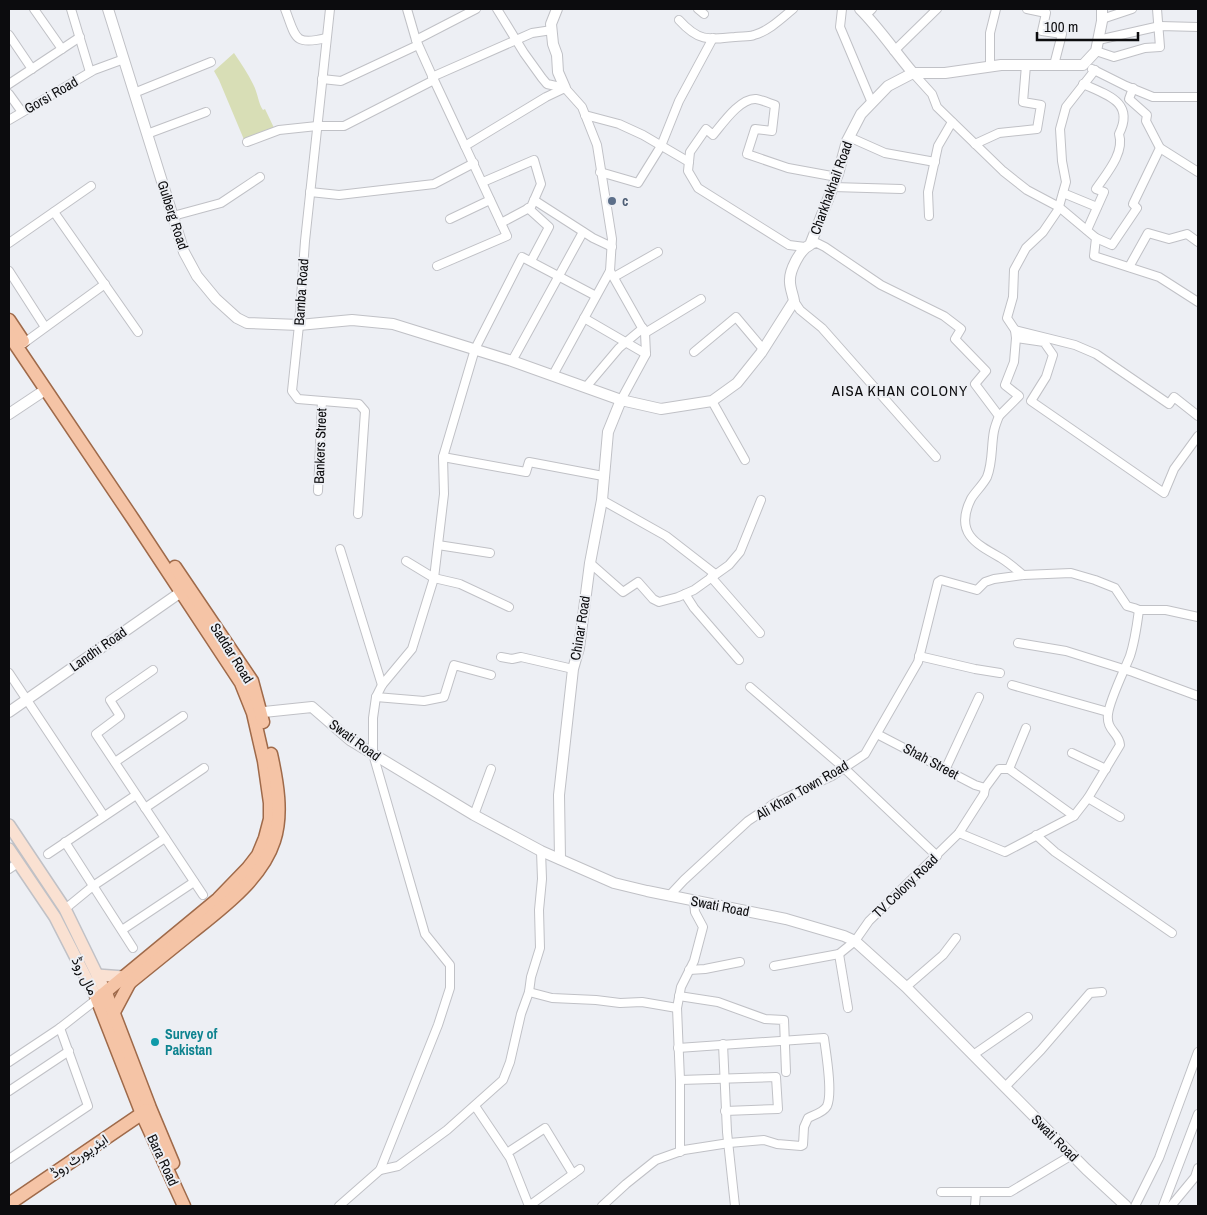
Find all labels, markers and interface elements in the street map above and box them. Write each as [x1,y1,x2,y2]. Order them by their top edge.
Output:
scale bar [1037,10,1138,42]
text: 100 m [1044,16,1078,37]
street label: Gorsi Road [21,73,81,117]
street label: Charkhakhail Road [806,139,856,237]
street label: Gulberg Road [153,178,193,252]
place label: c [622,192,628,210]
marker: c [606,195,618,207]
street label: Bamba Road [290,258,312,326]
district label: AISA KHAN COLONY [831,380,968,401]
street label: Bankers Street [310,408,330,484]
street label: Chinar Road [566,594,594,662]
street label: Saddar Road [206,620,258,686]
street label: Landhi Road [66,623,130,675]
street label: Swati Road [326,715,384,765]
street label: Shah Street [900,739,962,783]
street label: Ali Khan Town Road [752,756,851,824]
street label: TV Colony Road [868,850,942,922]
street label: Swati Road [689,892,751,920]
street label: مال روڈ [67,954,102,999]
place label: Survey of Pakistan [165,1025,217,1059]
marker: Survey of Pakistan [149,1036,161,1048]
street label: Swati Road [1028,1111,1082,1165]
street label: ایئرپورٹ روڈ [47,1130,112,1183]
street label: Bara Road [143,1131,183,1189]

